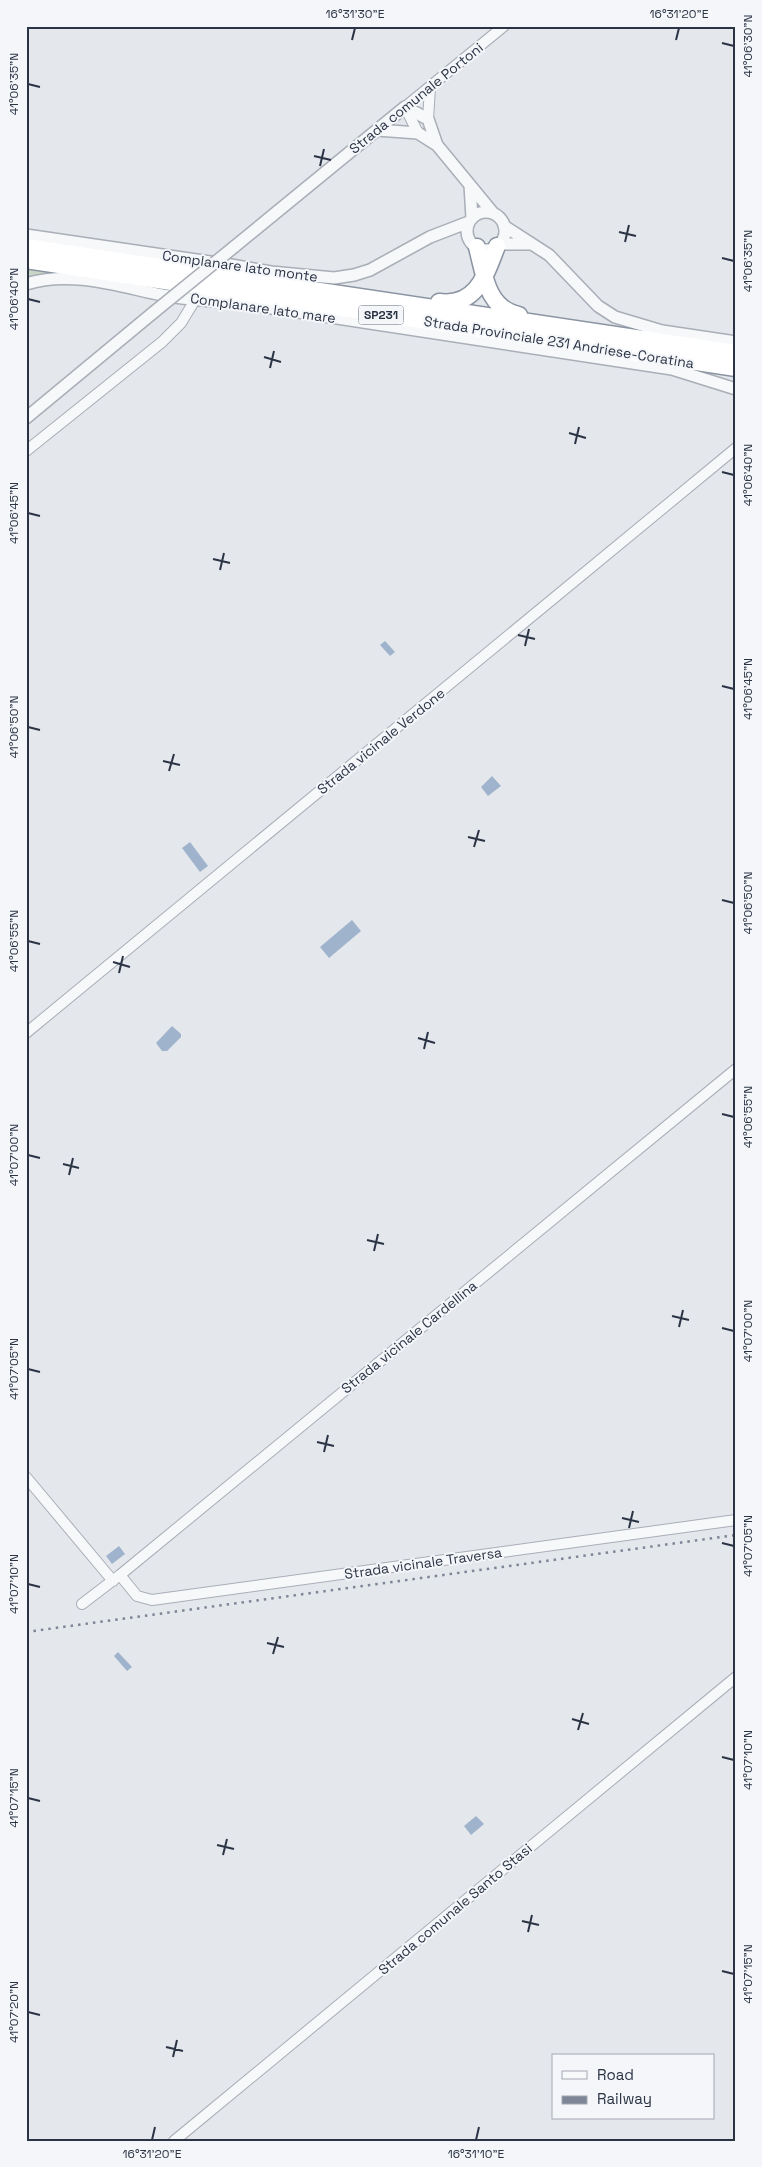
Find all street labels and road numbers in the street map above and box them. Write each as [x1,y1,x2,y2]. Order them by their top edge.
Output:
street label: Strada comunale Portoni [345,38,487,158]
street label: Complanare lato monte [161,246,319,286]
street label: Complanare lato mare [189,289,337,327]
road number: SP231 [358,306,404,324]
street label: Strada Provinciale 231 Andriese-Coratina [423,312,695,372]
street label: Strada vicinale Verdone [314,684,448,798]
street label: Strada vicinale Cardellina [337,1277,481,1397]
street label: Strada vicinale Traversa [343,1543,503,1583]
street label: Strada comunale Santo Stasi [374,1839,536,1979]

